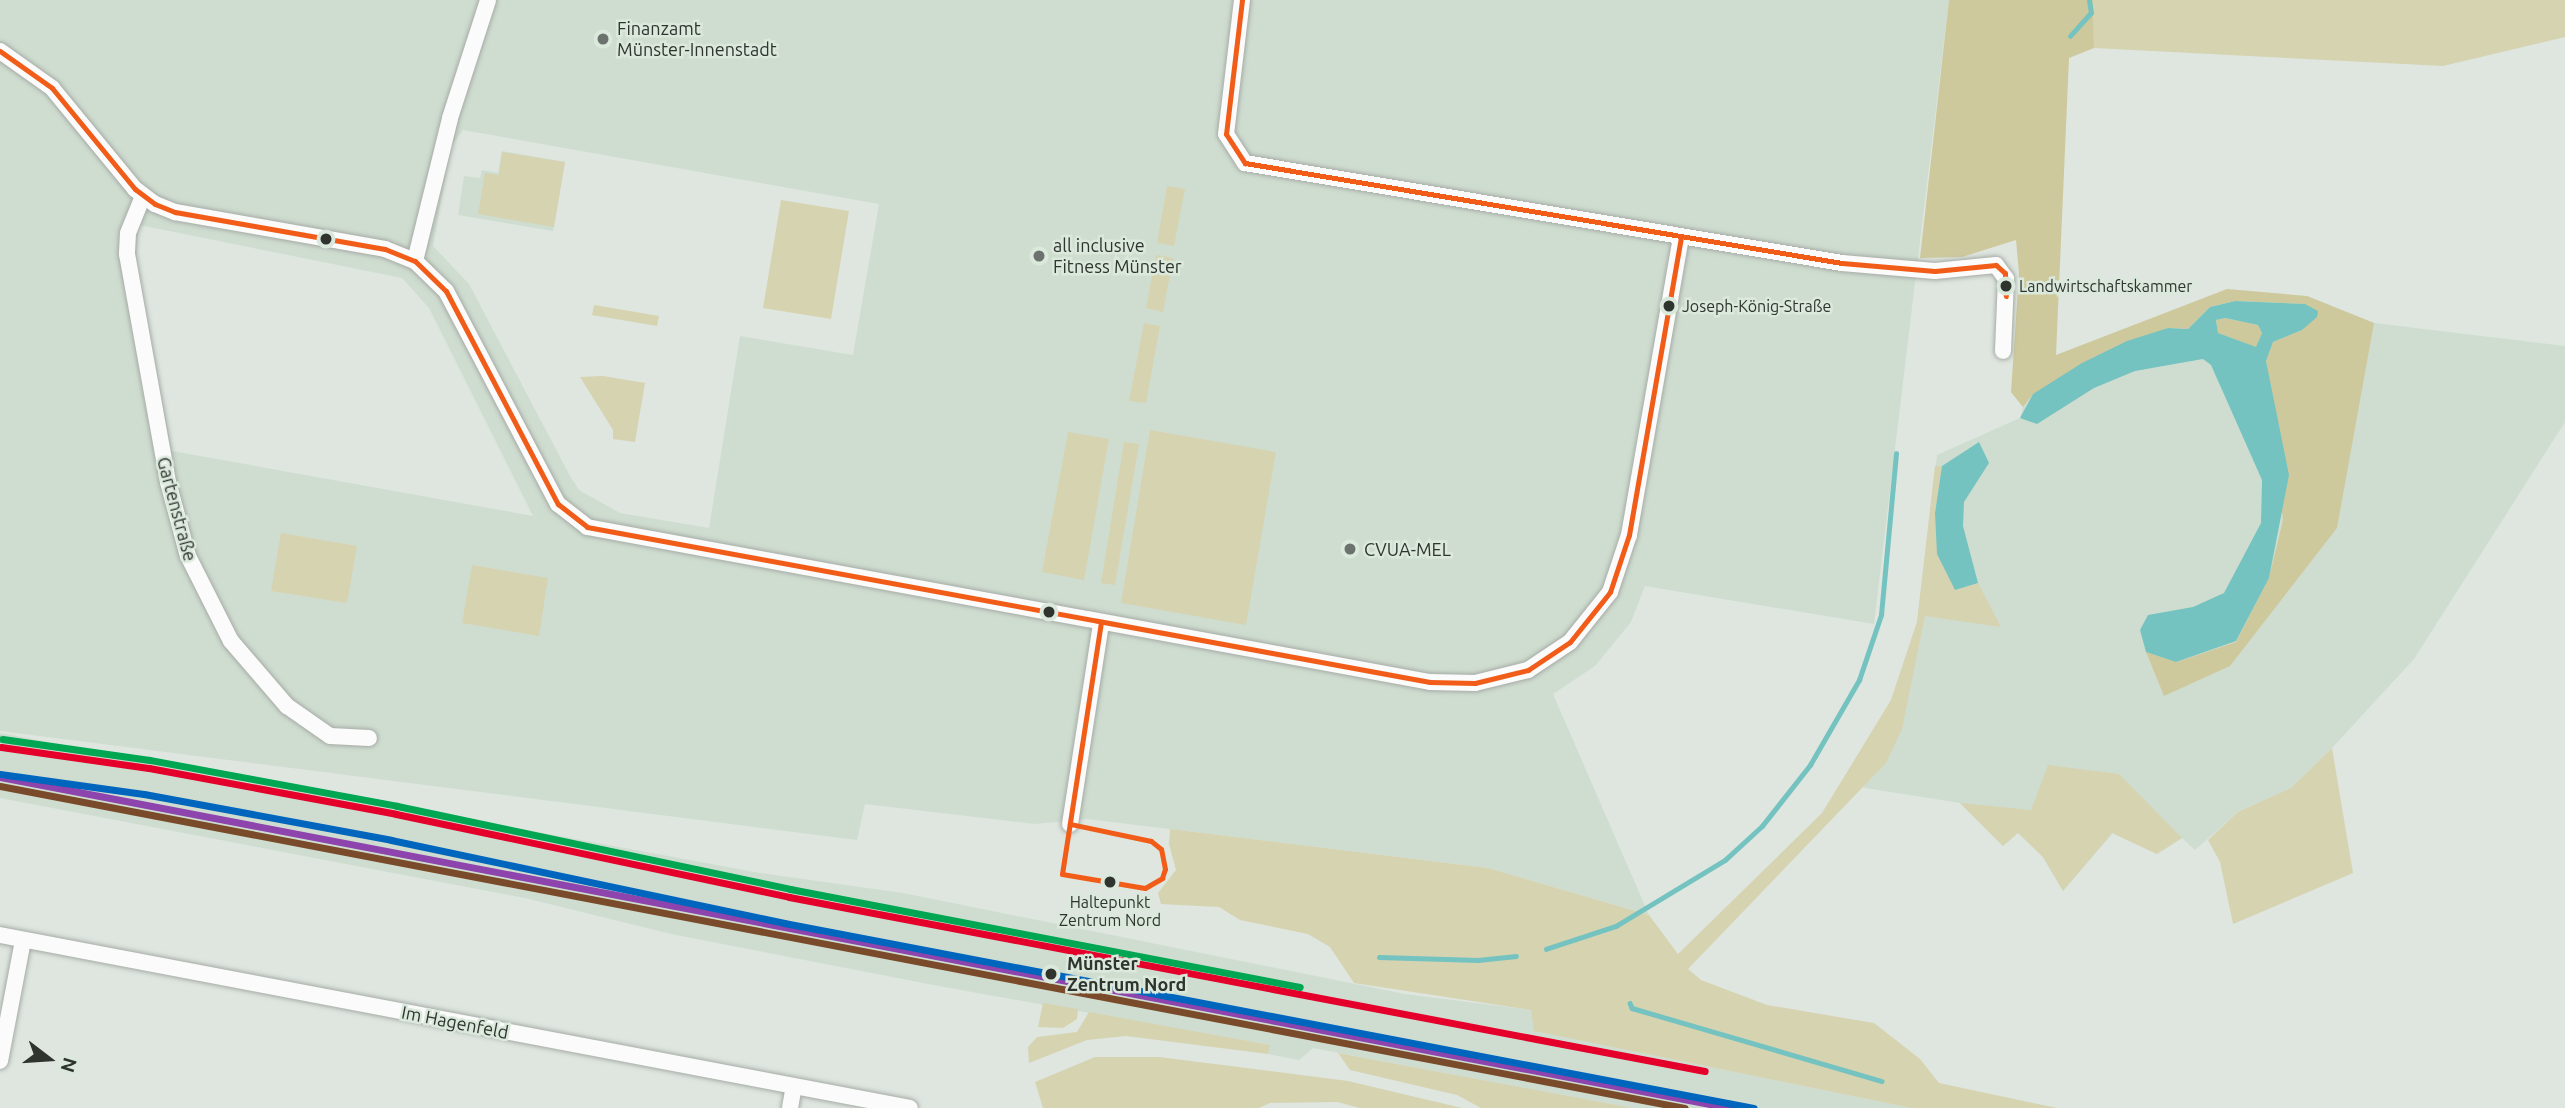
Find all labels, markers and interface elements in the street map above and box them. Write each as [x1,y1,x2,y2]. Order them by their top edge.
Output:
place label: Finanzamt Münster-Innenstadt [617,18,777,60]
marker: Finanzamt Münster-Innenstadt [595,31,611,47]
unlabelled marker [319,232,333,246]
place label: all inclusive Fitness Münster [1053,235,1182,278]
marker: all inclusive Fitness Münster [1031,248,1047,264]
place label: Landwirtschaftskammer [2019,276,2192,296]
marker: Landwirtschaftskammer [1999,279,2013,293]
place label: Joseph-König-Straße [1682,296,1831,316]
marker: Joseph-König-Straße [1662,299,1676,313]
street label: Gartenstraße [153,455,201,563]
place label: CVUA-MEL [1364,538,1451,560]
marker: CVUA-MEL [1342,541,1358,557]
unlabelled marker [1042,605,1056,619]
marker: Haltepunkt Zentrum Nord [1103,875,1117,889]
place label: Haltepunkt Zentrum Nord [1059,892,1161,930]
place label: Münster Zentrum Nord [1067,953,1186,996]
marker: Münster Zentrum Nord [1041,964,1061,984]
street label: Im Hagenfeld [400,1001,510,1043]
north arrow [14,1024,84,1094]
text: N [56,1055,82,1075]

